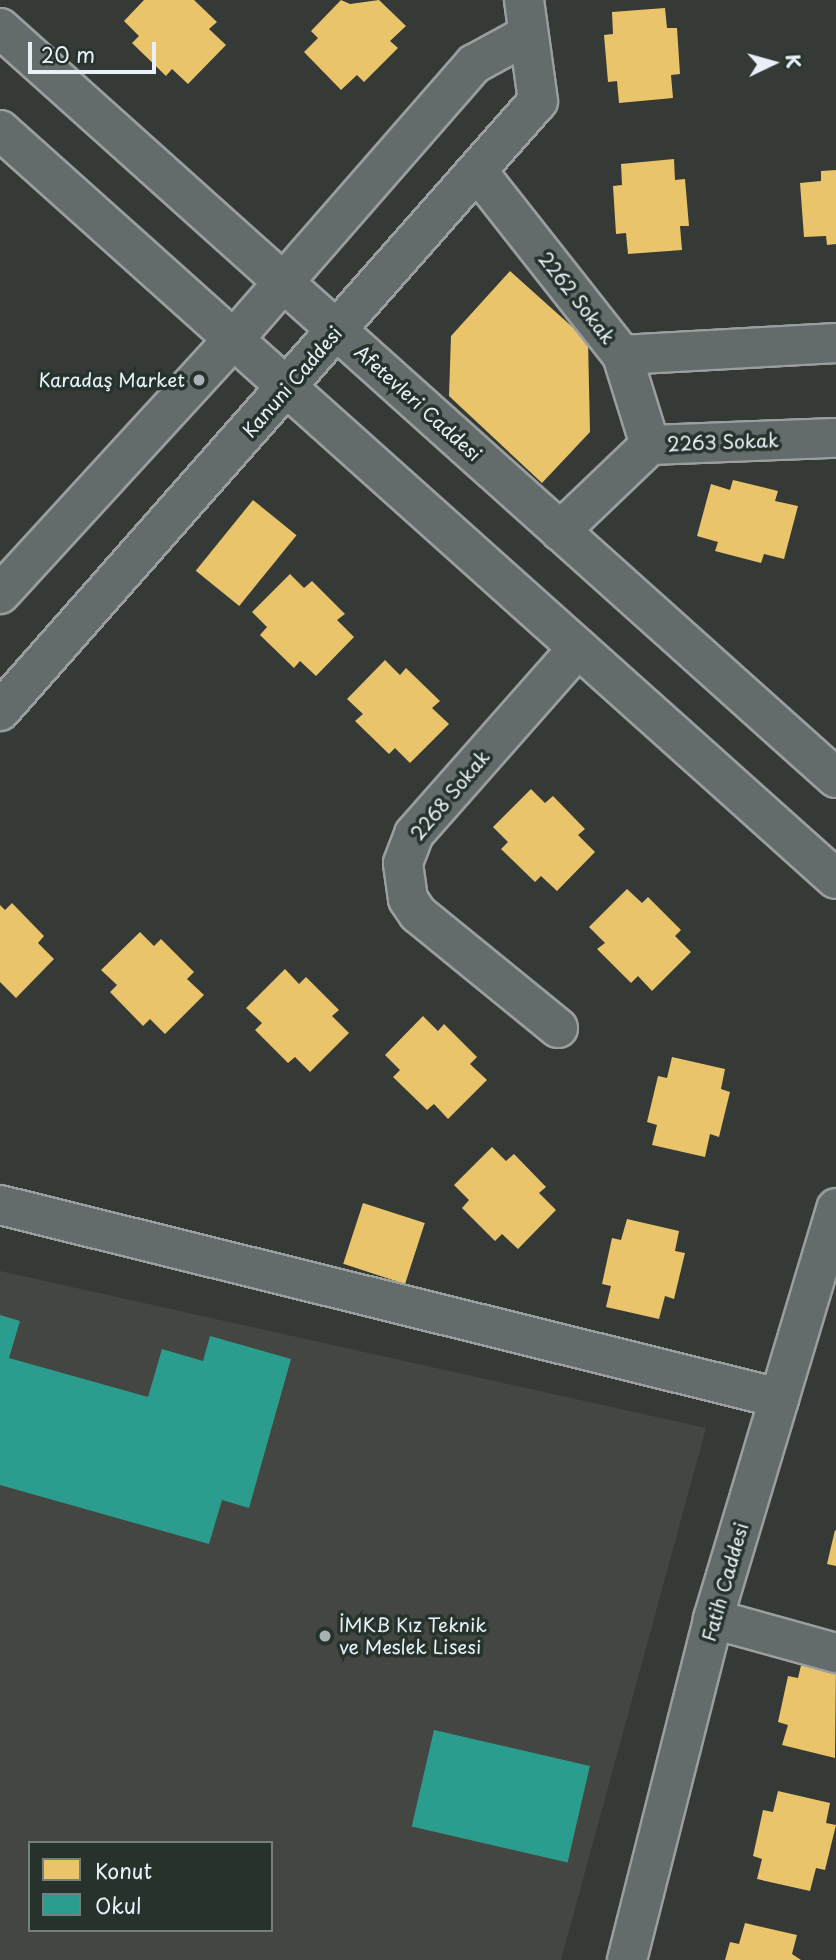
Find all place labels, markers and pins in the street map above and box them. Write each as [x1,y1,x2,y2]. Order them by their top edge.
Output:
place label: Karadaş Market [38,369,185,391]
marker: Karadaş Market [191,372,207,388]
place label: İMKB Kız Teknik ve Meslek Lisesi [339,1614,487,1658]
marker: İMKB Kız Teknik ve Meslek Lisesi [317,1628,333,1644]

